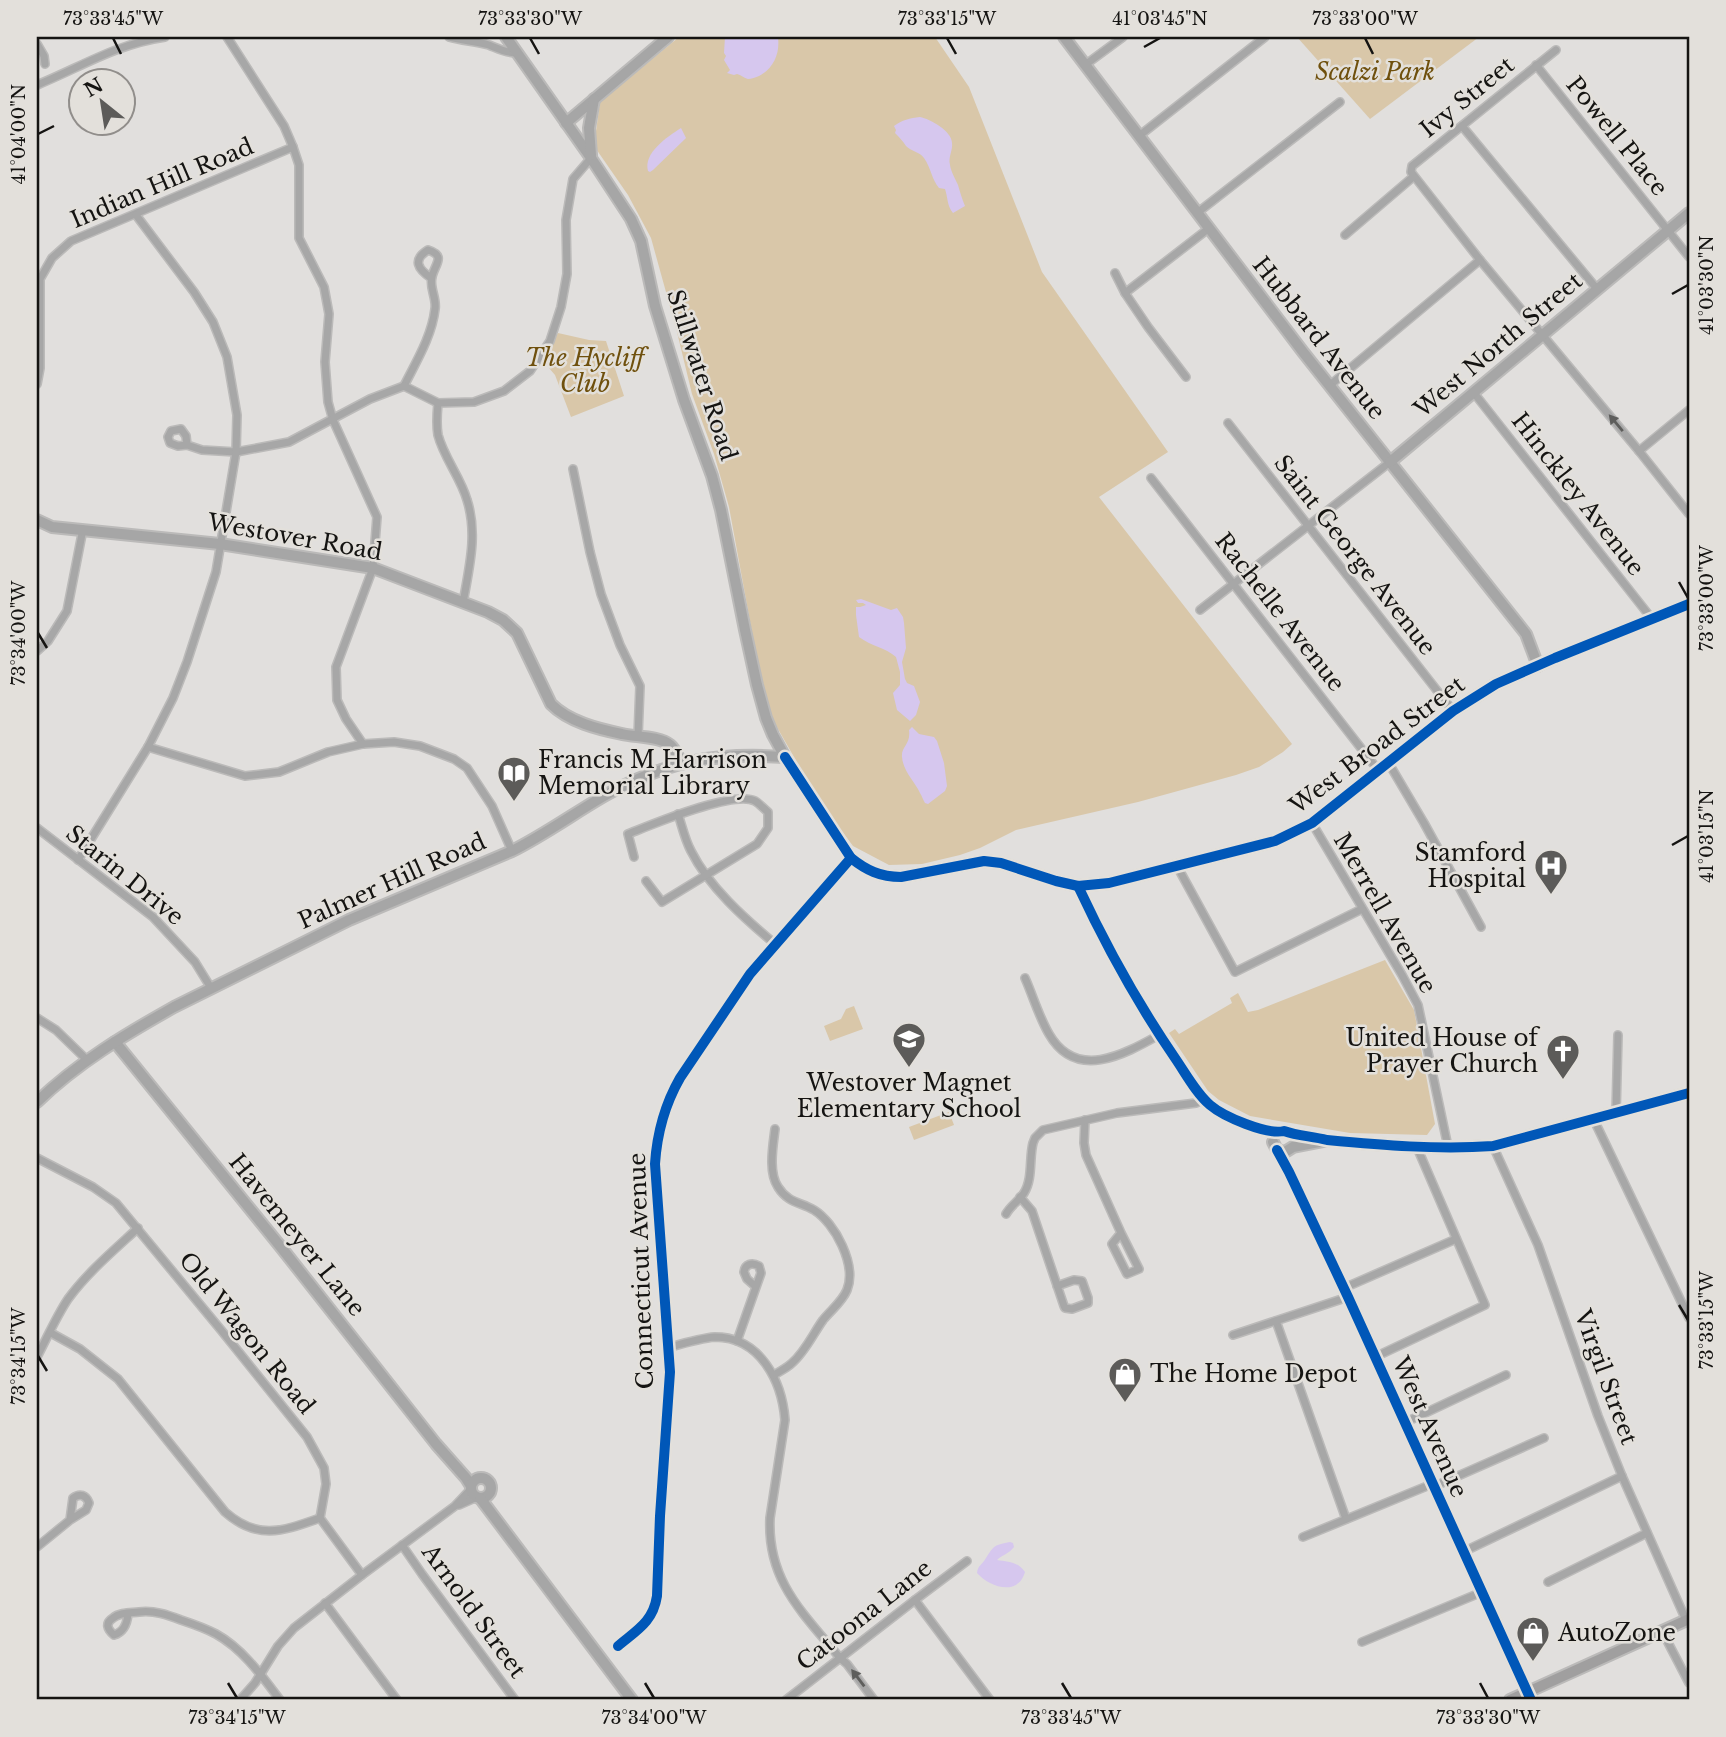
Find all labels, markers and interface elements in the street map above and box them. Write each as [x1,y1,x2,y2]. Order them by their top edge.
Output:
text: 73°33'45"W [63,8,164,30]
text: 73°33'30"W [478,8,583,30]
text: 73°33'15"W [898,8,997,30]
text: 41°03'45"N [1112,8,1208,30]
text: 73°33'00"W [1312,8,1419,30]
street label: Ivy Street [1414,50,1520,143]
park label: Scalzi Park [1315,58,1435,86]
north arrow [66,66,136,136]
street label: Powell Place [1560,71,1674,201]
text: N [80,73,107,102]
text: 41°04'00"N [8,84,30,184]
street label: Indian Hill Road [66,132,258,234]
text: 41°03'30"N [1696,235,1718,335]
street label: Hubbard Avenue [1247,251,1391,425]
street label: West North Street [1408,266,1588,424]
street label: Stillwater Road [661,286,743,464]
park label: The Hycliff Club [525,344,649,398]
street label: Hinckley Avenue [1506,407,1650,581]
one-way arrow [1609,414,1624,431]
street label: Saint George Avenue [1268,450,1442,660]
street label: Westover Road [204,508,385,566]
street label: Rachelle Avenue [1209,527,1351,697]
text: 73°33'00"W [1696,544,1718,651]
text: 73°34'00"W [8,580,30,686]
street label: West Broad Street [1283,670,1470,820]
place label: Francis M Harrison Memorial Library [538,746,767,800]
library icon: Francis M Harrison Memorial Library [495,754,533,803]
text: 41°03'15"N [1696,789,1718,883]
street label: Starin Drive [61,819,189,931]
street label: Palmer Hill Road [294,827,490,935]
street label: Merrell Avenue [1328,828,1442,998]
place label: Stamford Hospital [1415,839,1526,893]
hospital icon: Stamford Hospital [1532,847,1570,896]
school or university icon: Westover Magnet Elementary School [890,1020,928,1069]
place label: United House of Prayer Church [1345,1024,1541,1078]
church icon: United House of Prayer Church [1544,1032,1582,1081]
place label: Westover Magnet Elementary School [797,1069,1021,1123]
street label: Havemeyer Lane [223,1148,371,1322]
street label: Connecticut Avenue [623,1152,659,1390]
street label: Old Wagon Road [173,1246,321,1420]
text: 73°33'15"W [1696,1270,1718,1369]
street label: Virgil Street [1568,1305,1643,1449]
text: 73°34'15"W [8,1306,30,1405]
street label: West Avenue [1386,1351,1473,1502]
shop icon: The Home Depot [1106,1355,1144,1404]
place label: The Home Depot [1150,1360,1357,1388]
street label: Arnold Street [416,1538,532,1684]
street label: Catoona Lane [791,1554,937,1676]
shop icon: AutoZone [1514,1614,1552,1663]
place label: AutoZone [1557,1619,1676,1647]
one-way arrow [851,1669,865,1688]
text: 73°34'15"W [188,1707,287,1729]
text: 73°34'00"W [601,1707,707,1729]
text: 73°33'45"W [1021,1707,1122,1729]
text: 73°33'30"W [1436,1707,1541,1729]

